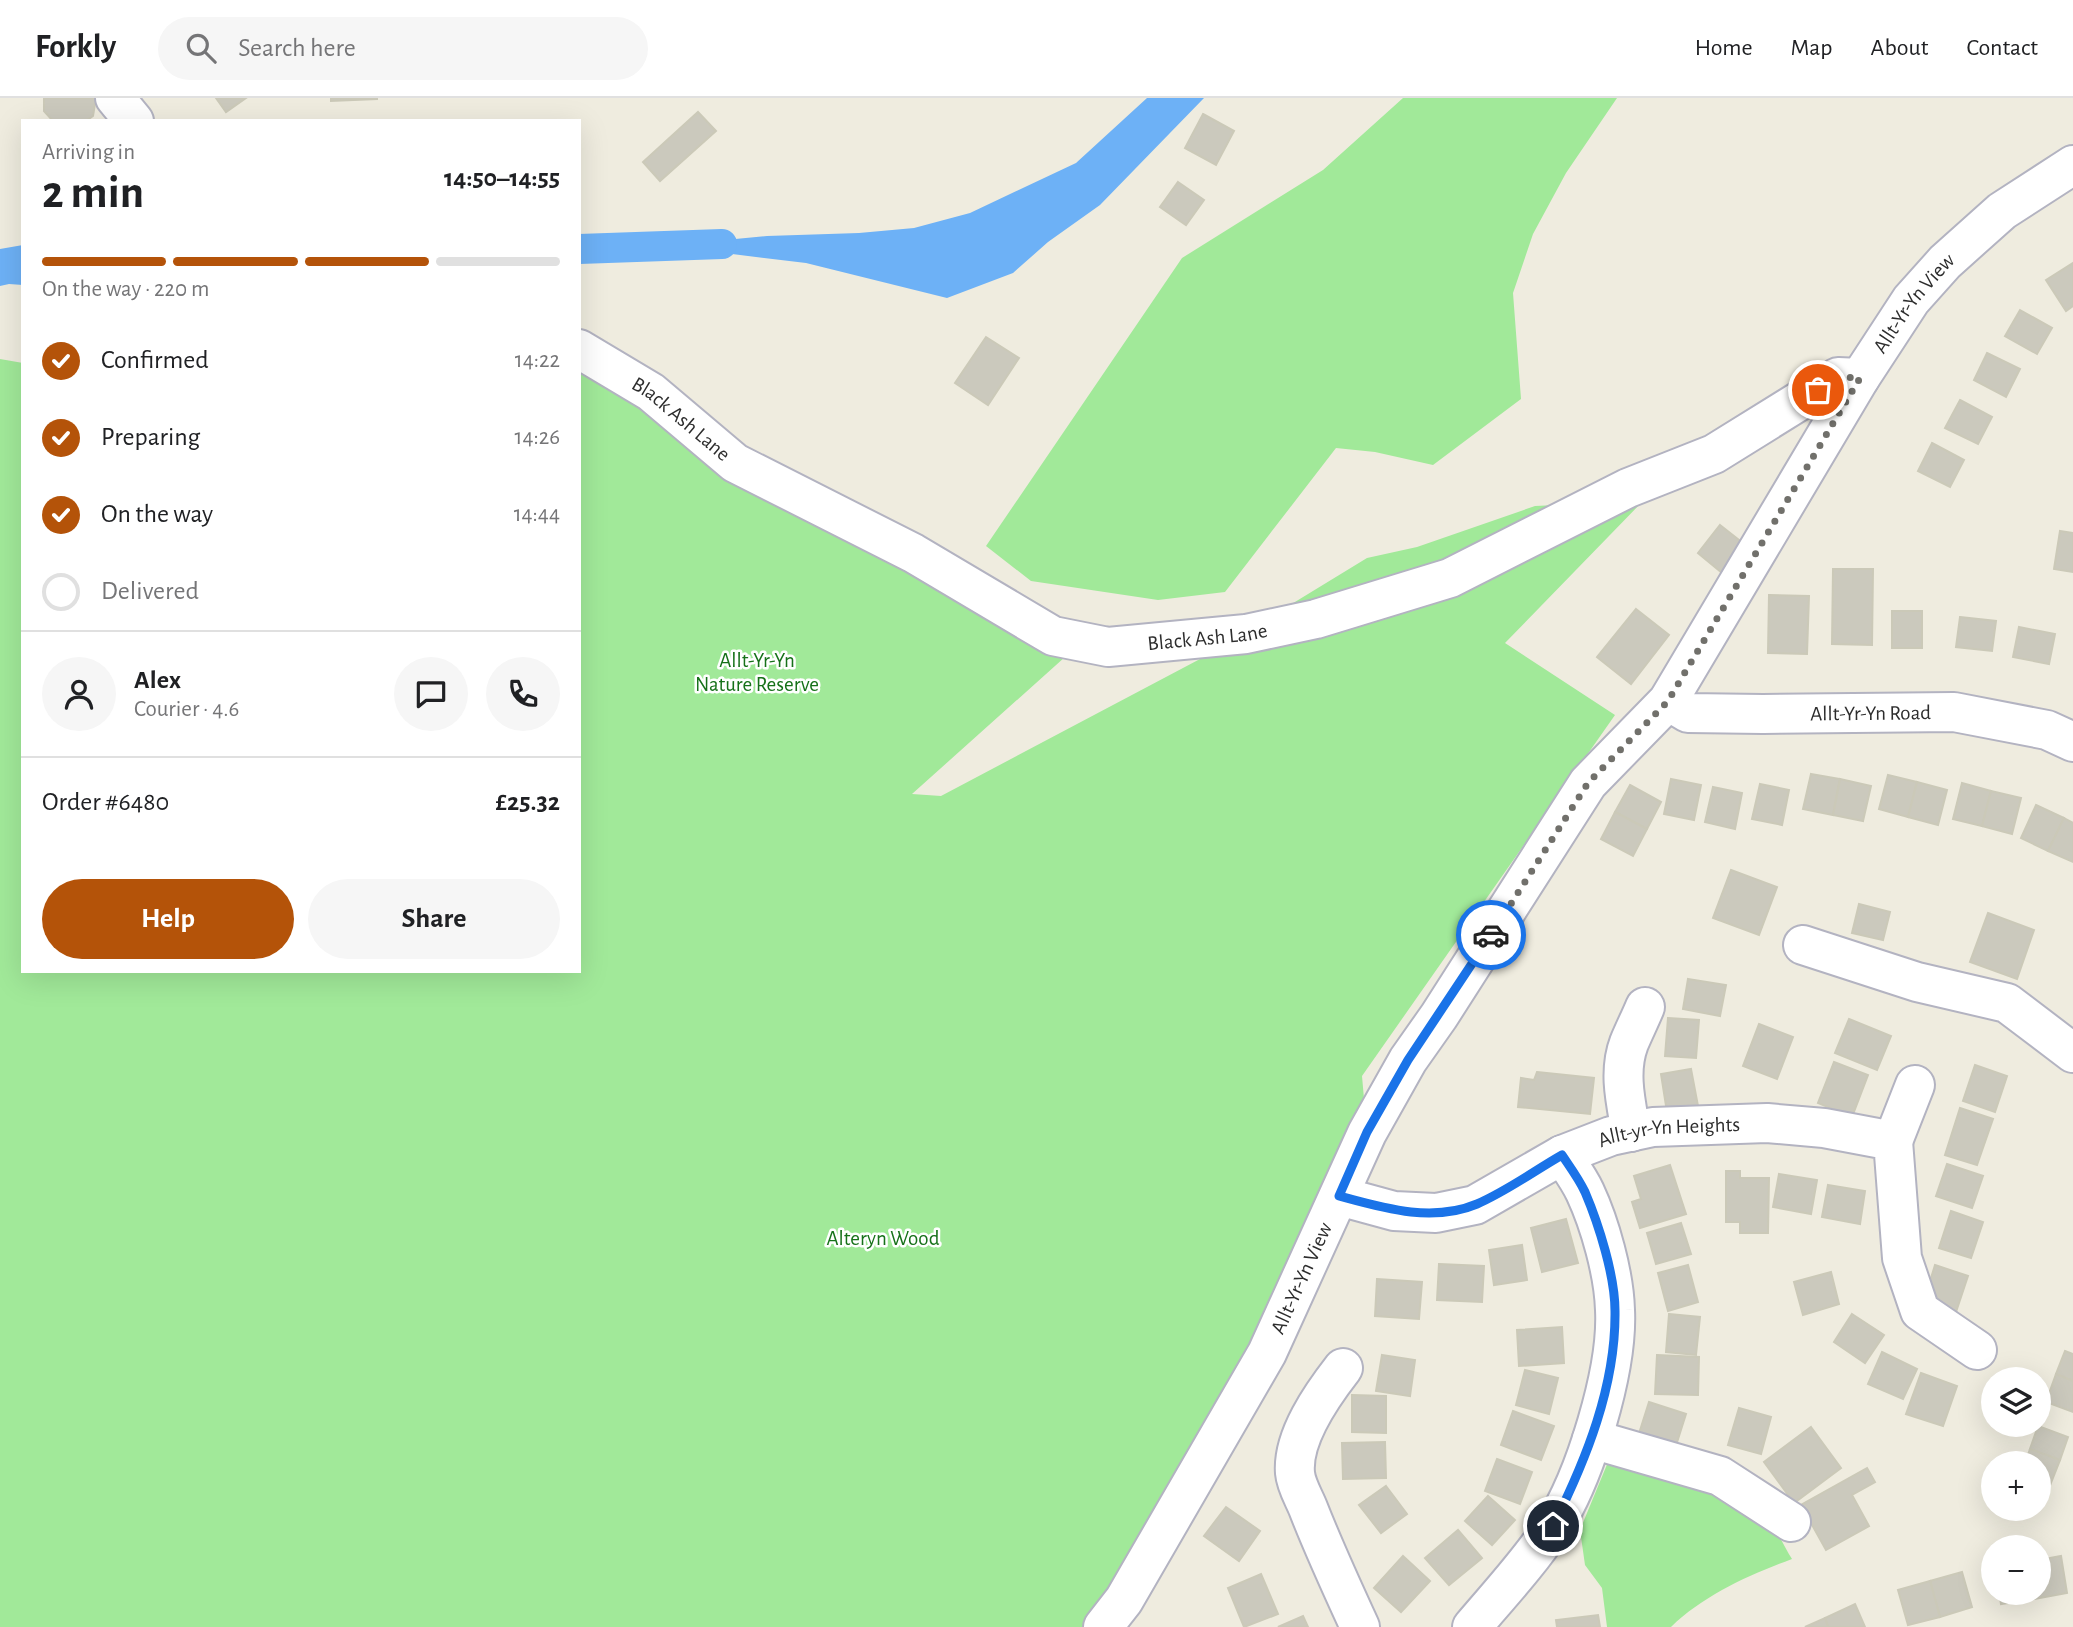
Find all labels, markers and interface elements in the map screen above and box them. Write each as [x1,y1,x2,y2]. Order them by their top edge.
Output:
search box [158,17,648,80]
icon: search [182,29,220,67]
text: Forkly [35,31,116,64]
text: Search here [238,35,356,61]
text: Home [1695,36,1753,60]
text: Map [1791,36,1833,60]
text: About [1871,36,1928,60]
text: Contact [1966,36,2038,60]
text: Arriving in [42,141,135,164]
text: 14:50–14:55 [444,165,560,191]
text: 2 min [42,170,144,216]
street label: Allt-Yr-Yn View [1869,249,1958,357]
text: On the way · 220 m [42,278,209,301]
icon: check [42,342,80,380]
text: Confirmed [101,347,209,373]
text: 14:22 [515,349,560,372]
pin [1788,360,1848,420]
icon: bag [1799,371,1837,409]
street label: Black Ash Lane [628,373,734,465]
icon: check [42,419,80,457]
text: Preparing [101,424,200,450]
text: 14:26 [514,426,560,449]
icon: check [42,496,80,534]
text: On the way [101,501,213,527]
text: 14:44 [514,503,560,526]
text: Delivered [101,578,199,604]
street label: Black Ash Lane [1146,619,1269,654]
park label: Allt-Yr-Yn Nature Reserve [695,650,819,695]
button: person [42,657,116,731]
button: chat [394,657,468,731]
button: phone [486,657,560,731]
text: Alex [134,667,181,693]
text: Courier · 4.6 [134,698,239,721]
street label: Allt-Yr-Yn Road [1810,702,1931,724]
text: Order #6480 [42,789,169,815]
text: £25.32 [496,789,560,815]
button: Help [42,879,294,959]
button: Share [308,879,560,959]
courier [1456,900,1526,970]
icon: car [1472,916,1510,954]
street label: Allt-yr-Yn Heights [1595,1113,1740,1151]
street label: Allt-Yr-Yn View [1267,1219,1335,1337]
park label: Alteryn Wood [826,1228,940,1249]
map controls [1981,1367,2051,1605]
button: layers [1981,1367,2051,1437]
button: + [1981,1451,2051,1521]
pin [1523,1496,1583,1556]
icon: home [1534,1507,1572,1545]
button: − [1981,1535,2051,1605]

